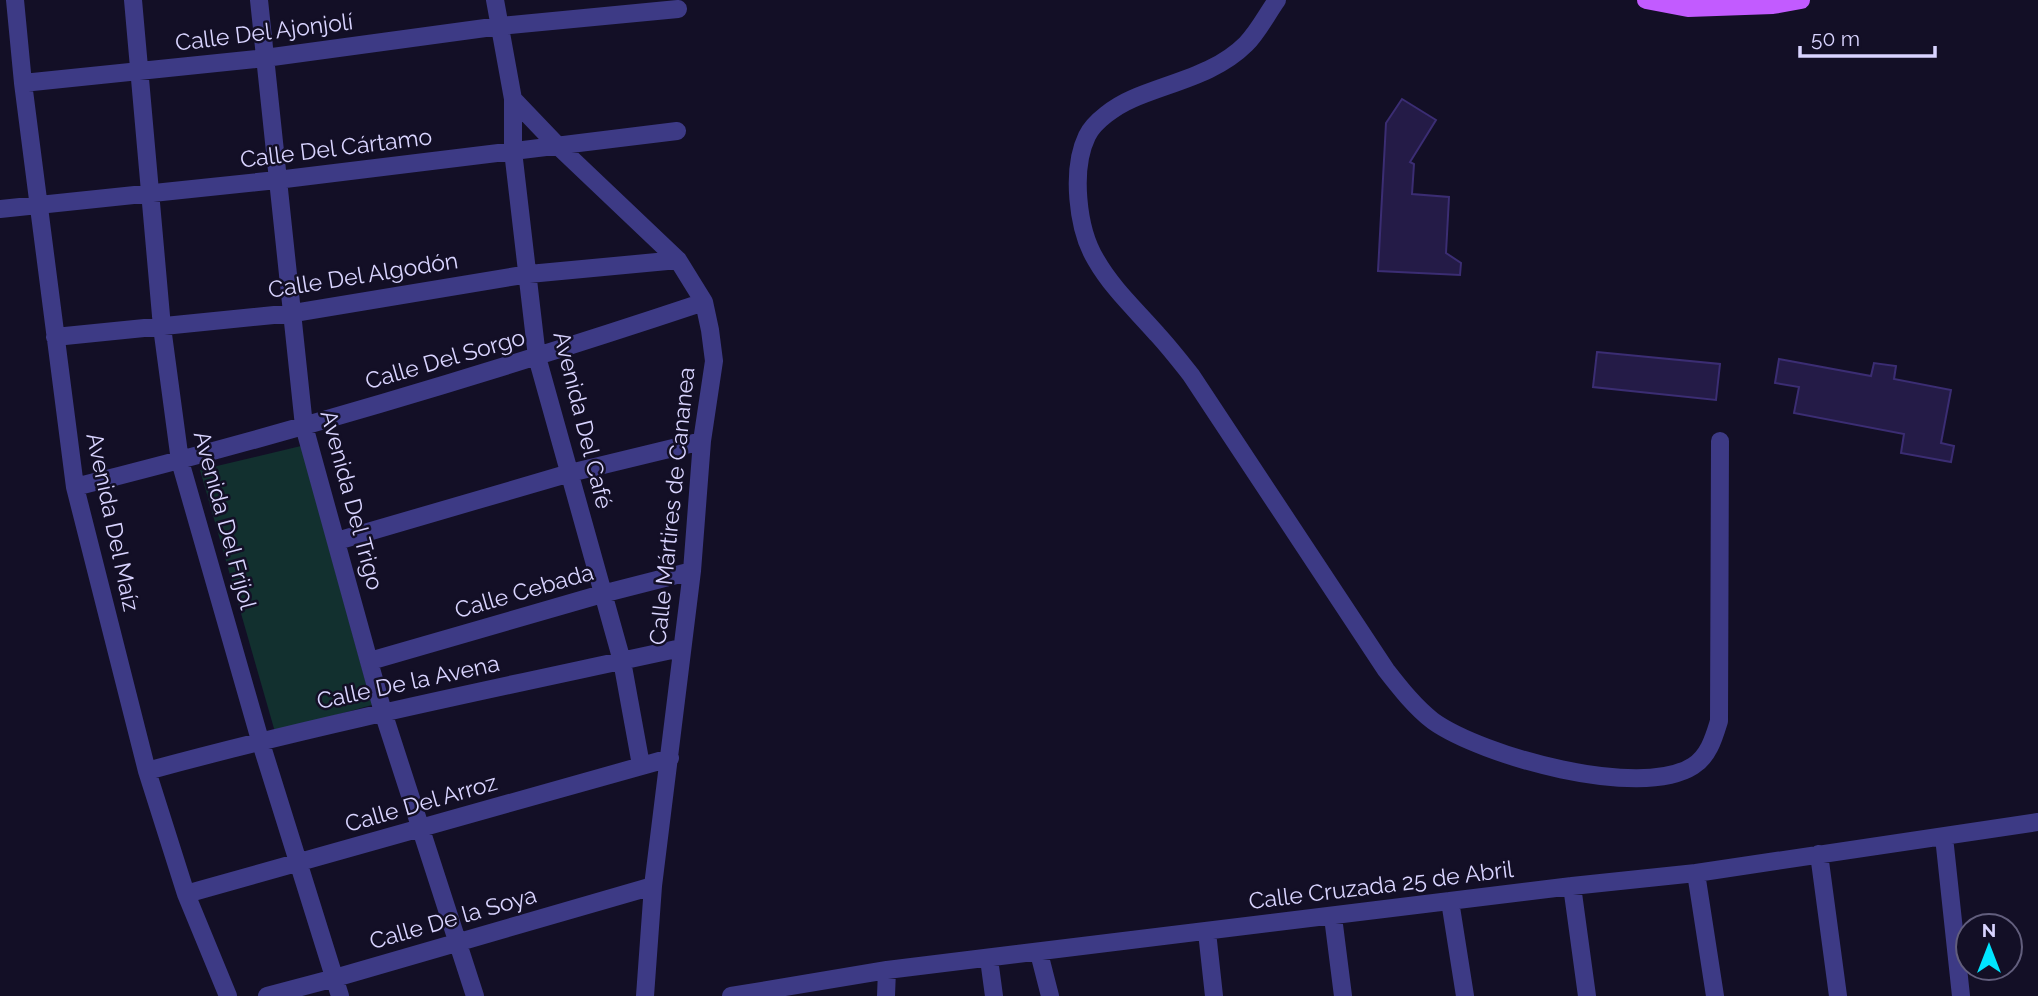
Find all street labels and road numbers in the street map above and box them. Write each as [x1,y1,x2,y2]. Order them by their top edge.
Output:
street label: Calle Del Ajonjolí [174,7,355,56]
street label: Calle Del Cártamo [239,122,433,173]
street label: Calle Del Algodón [266,246,460,303]
street label: Calle Del Sorgo [362,323,528,394]
street label: Avenida Del Café [548,329,619,511]
street label: Calle Mártires de Cananea [643,366,700,646]
street label: Avenida Del Trigo [316,407,389,593]
street label: Avenida Del Frijol [189,428,262,613]
street label: Avenida Del Maíz [81,430,146,614]
street label: Calle Cebada [451,558,596,623]
street label: Calle De la Avena [314,649,502,714]
street label: Calle Del Arroz [342,768,500,837]
street label: Calle Cruzada 25 de Abril [1247,855,1516,914]
street label: Calle De la Soya [366,881,540,954]

